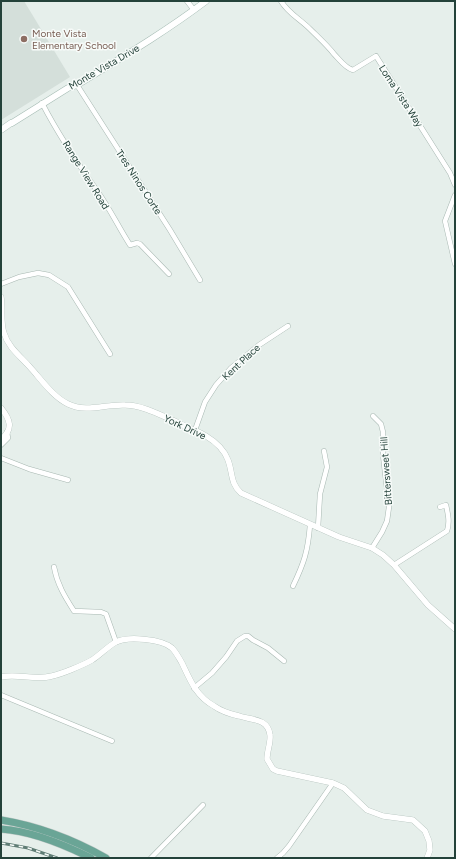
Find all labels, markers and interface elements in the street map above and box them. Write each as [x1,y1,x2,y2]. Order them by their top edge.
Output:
place label: Monte Vista Elementary School [32,27,116,52]
marker: Monte Vista Elementary School [19,34,29,44]
street label: Monte Vista Drive [66,41,142,93]
street label: Loma Vista Way [376,62,426,130]
street label: Range View Road [60,138,112,212]
street label: Tres Ninos Corte [113,147,165,218]
street label: Kent Place [219,341,263,383]
street label: York Drive [162,412,209,443]
street label: Bittersweet Hill [377,436,395,506]

